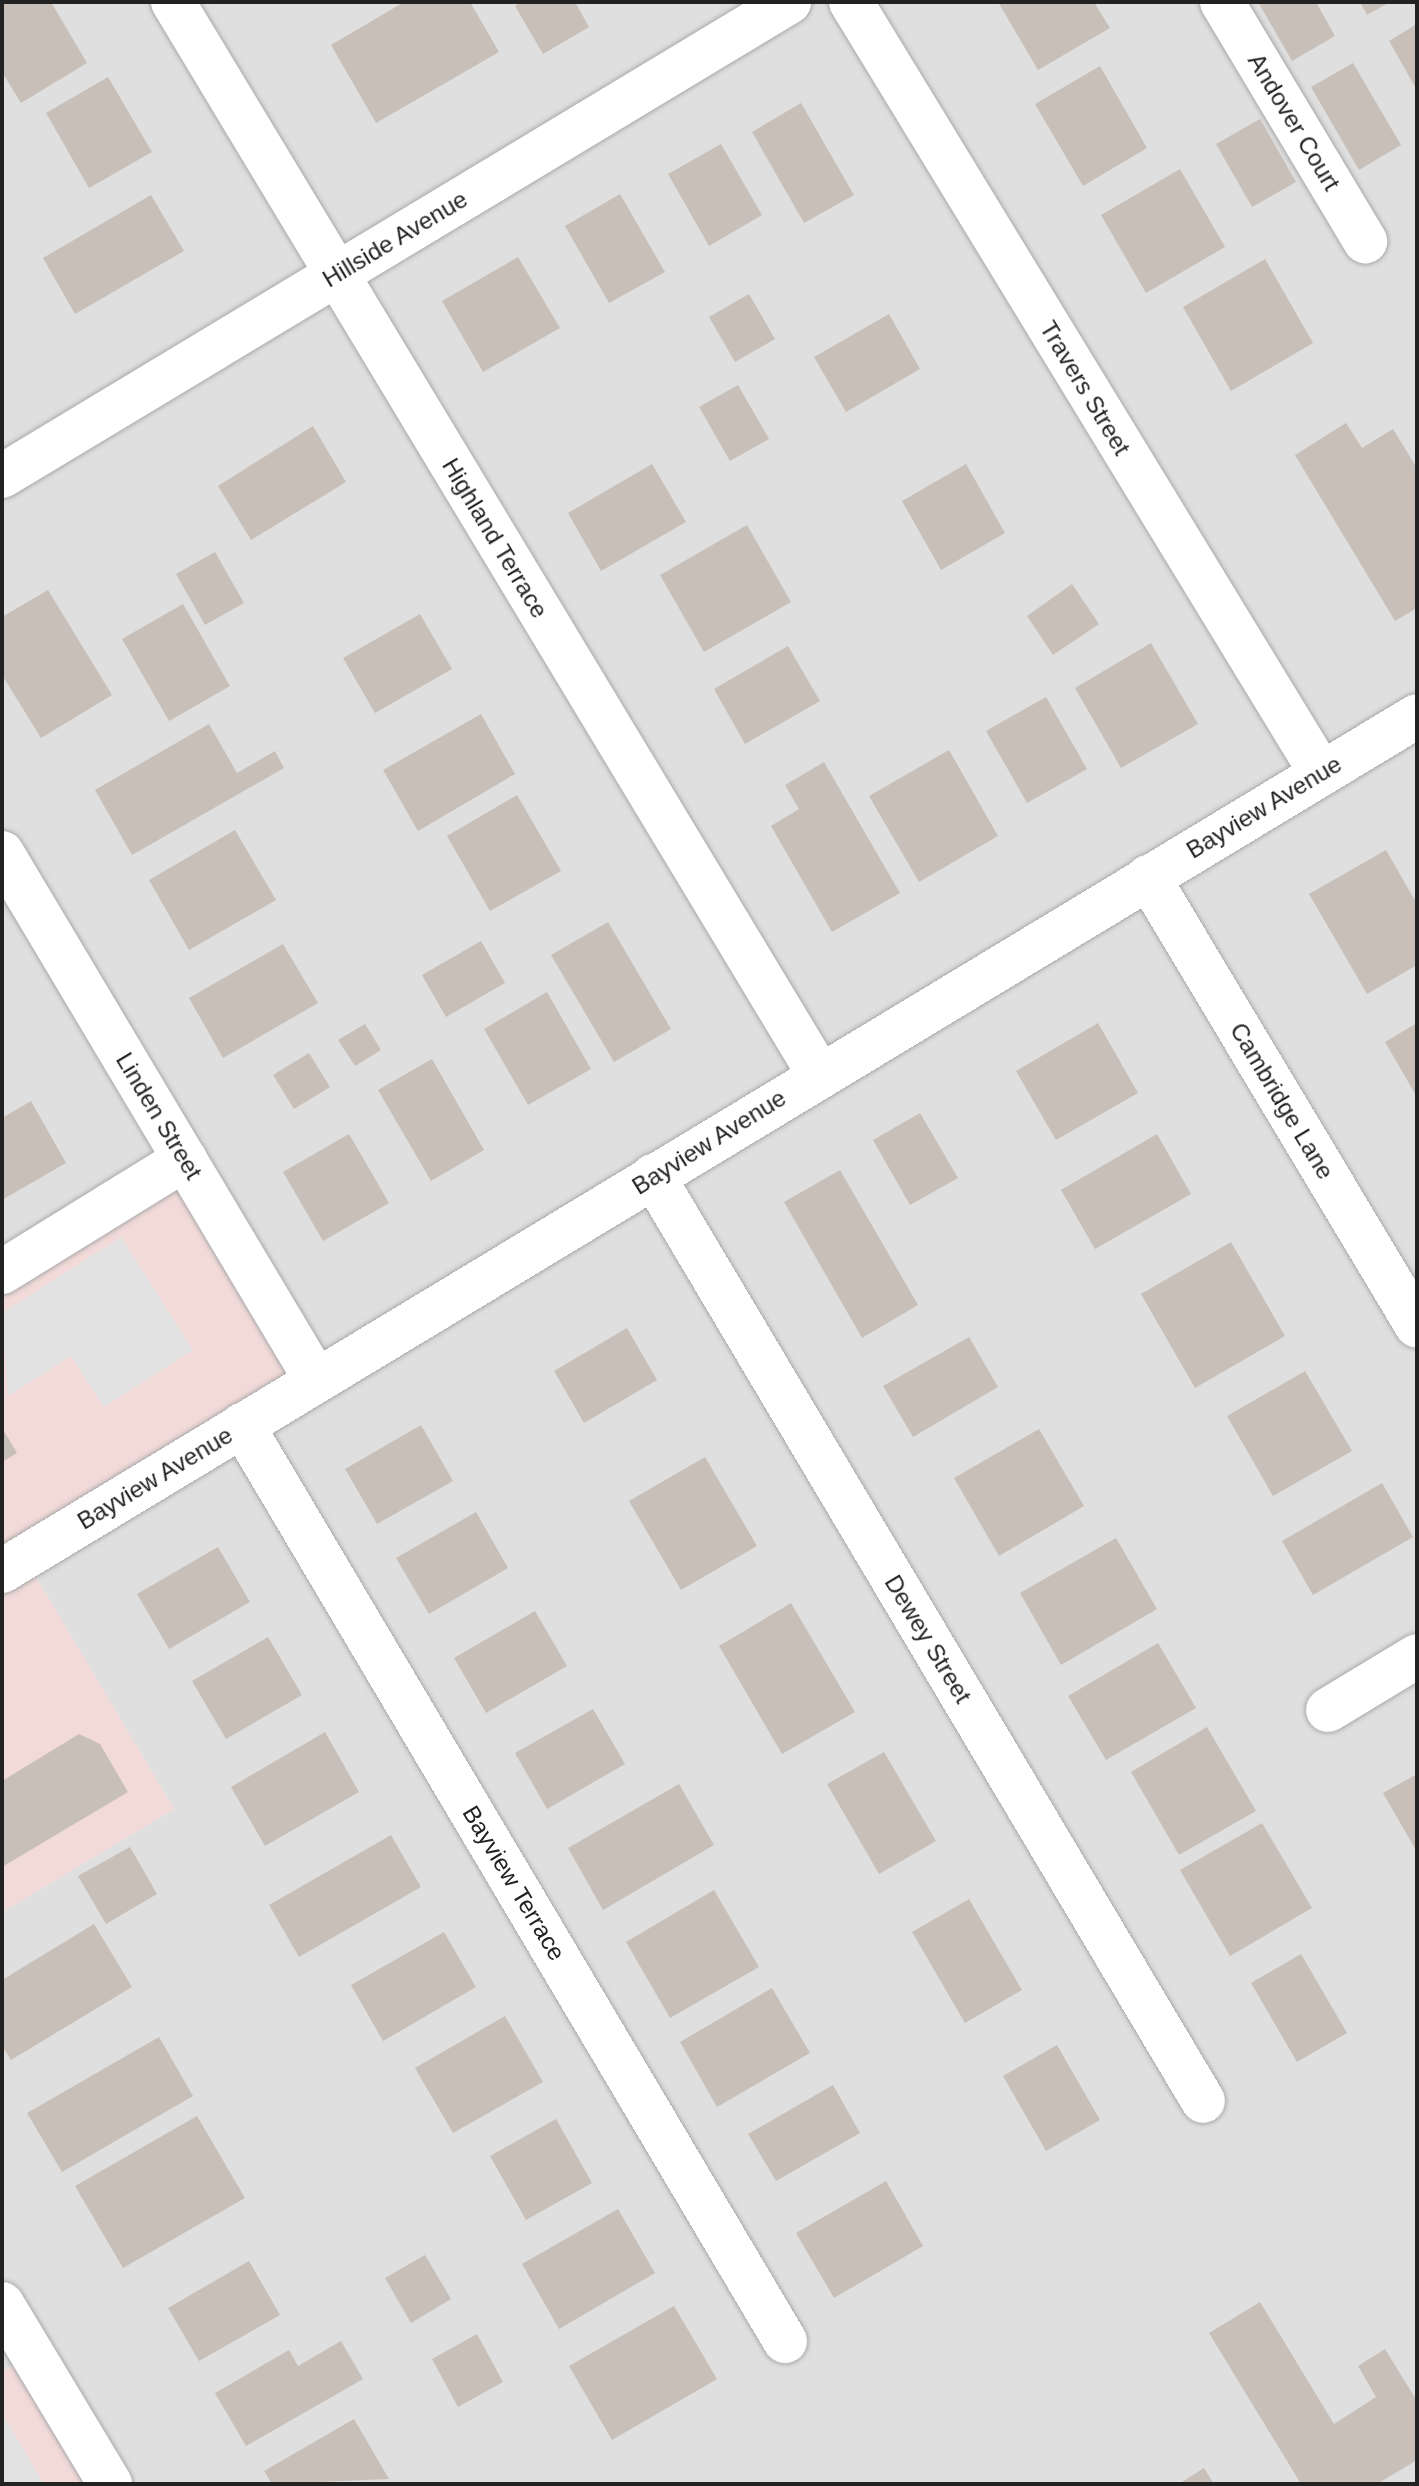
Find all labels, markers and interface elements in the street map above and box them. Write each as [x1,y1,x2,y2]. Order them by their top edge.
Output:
street label: Andover Court [1242,48,1346,196]
street label: Hillside Avenue [317,184,473,294]
street label: Travers Street [1034,316,1136,460]
street label: Highland Terrace [436,453,554,623]
street label: Bayview Avenue [1181,749,1347,865]
street label: Cambridge Lane [1224,1018,1340,1184]
street label: Linden Street [110,1047,208,1185]
street label: Bayview Avenue [626,1083,792,1201]
street label: Bayview Avenue [72,1420,238,1536]
street label: Dewey Street [879,1570,977,1708]
street label: Bayview Terrace [456,1800,572,1966]

